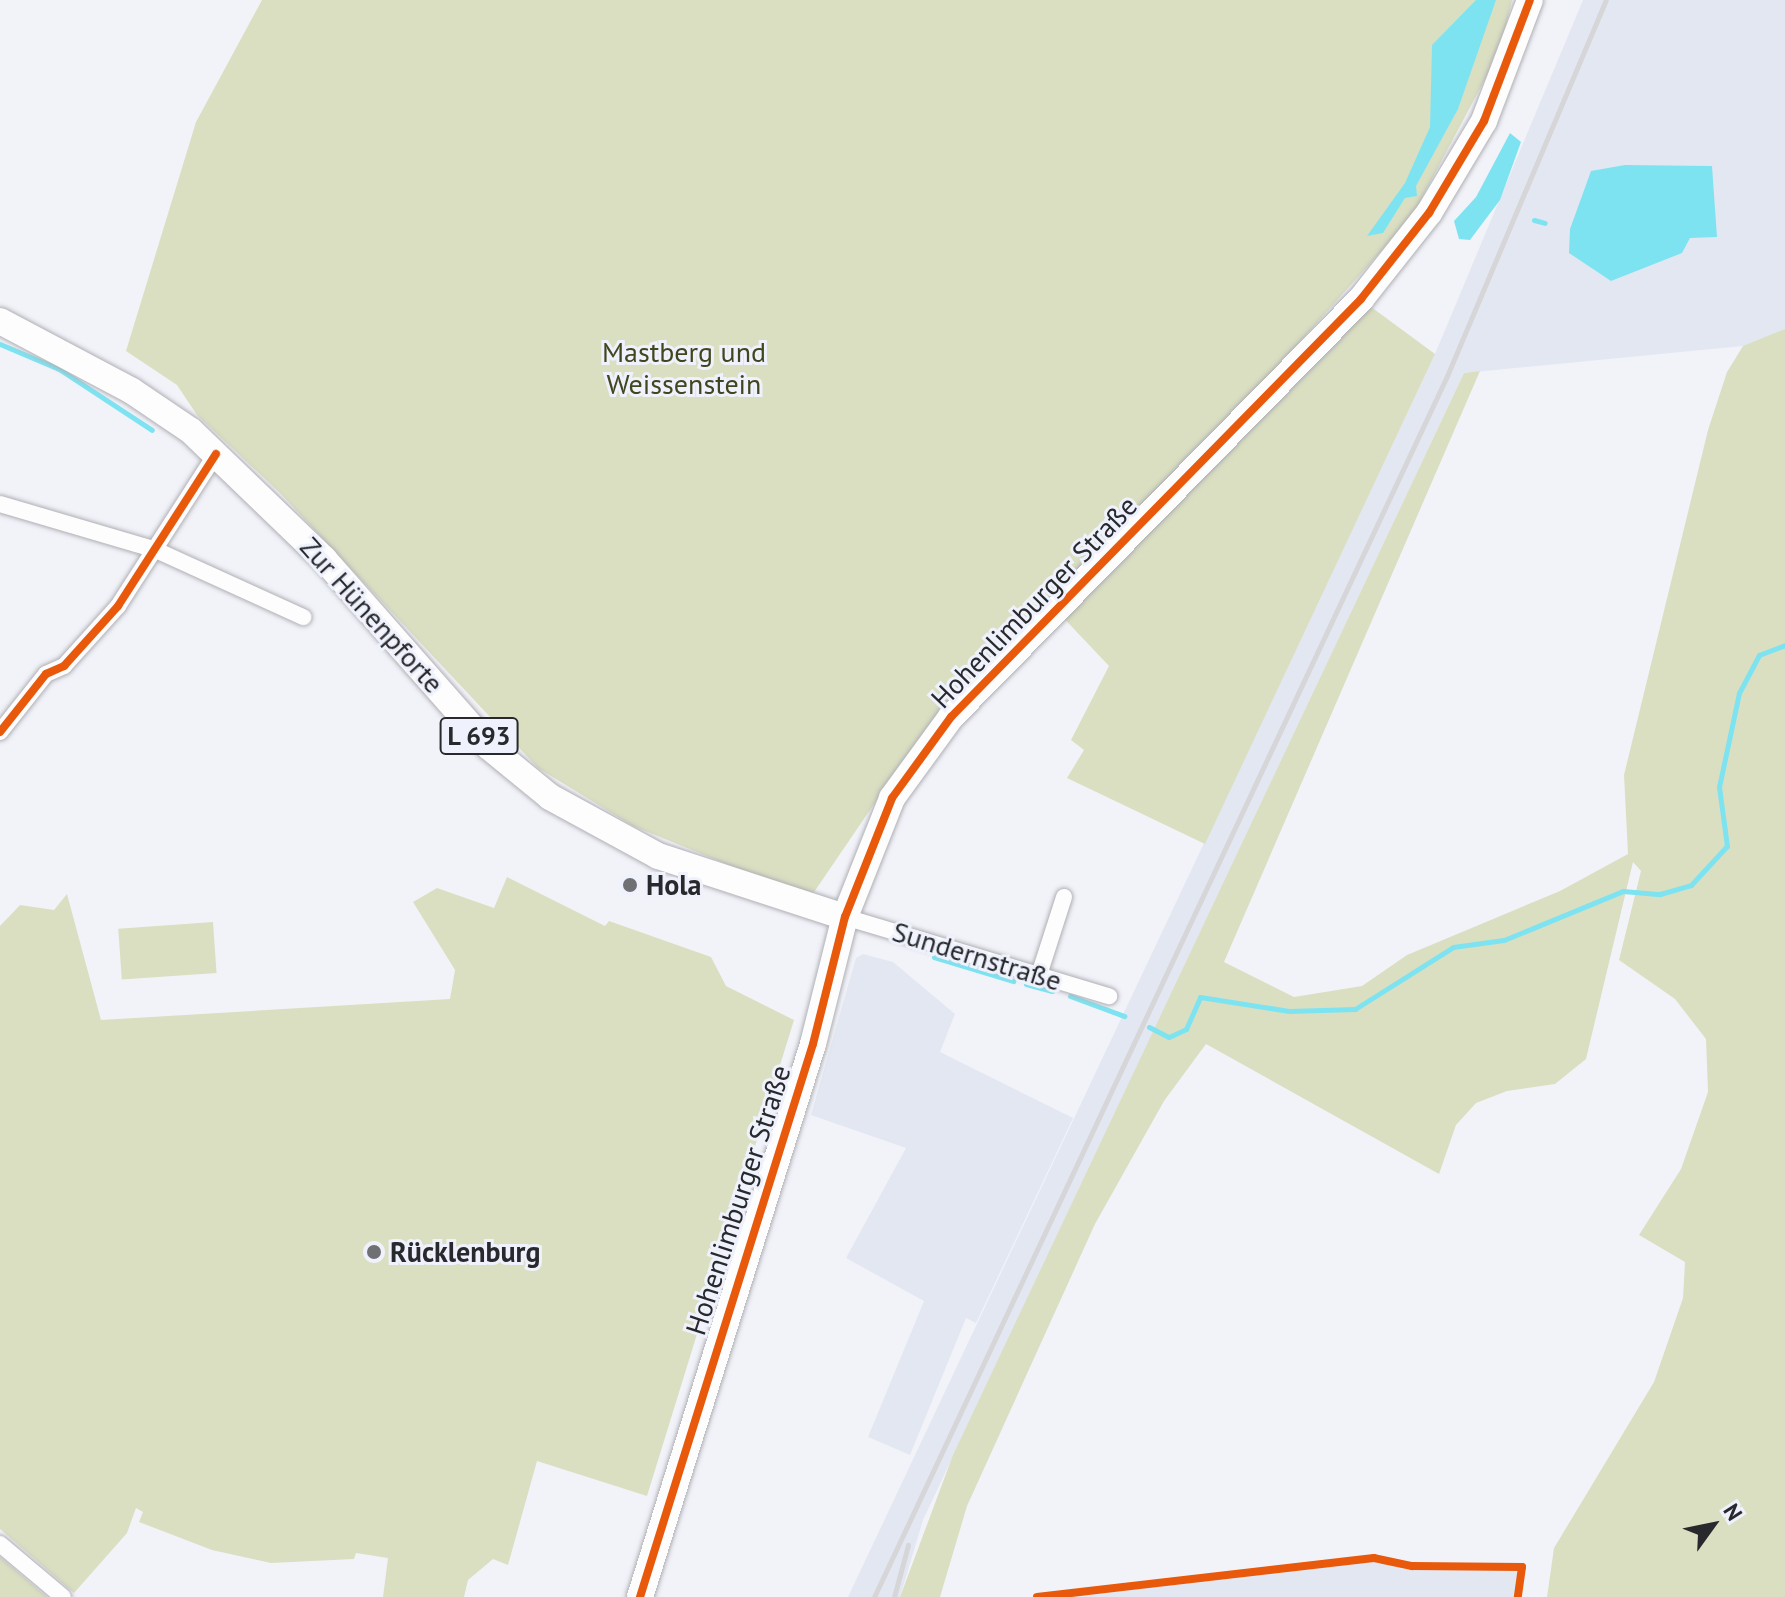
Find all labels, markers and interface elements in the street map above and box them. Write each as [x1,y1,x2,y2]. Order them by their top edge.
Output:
park label: Mastberg und Weissenstein [602,335,766,401]
street label: Hohenlimburger Straße [924,489,1144,715]
street label: Zur Hünenpforte [293,530,451,700]
road number: L 693 [437,714,521,758]
place label: Hola [646,868,701,902]
marker: Hola [621,876,639,894]
street label: Sundernstraße [888,914,1066,998]
street label: Hohenlimburger Straße [679,1061,797,1339]
place label: Rücklenburg [390,1235,540,1269]
marker: Rücklenburg [365,1243,383,1261]
north arrow [1673,1485,1753,1565]
text: N [1717,1498,1749,1526]

